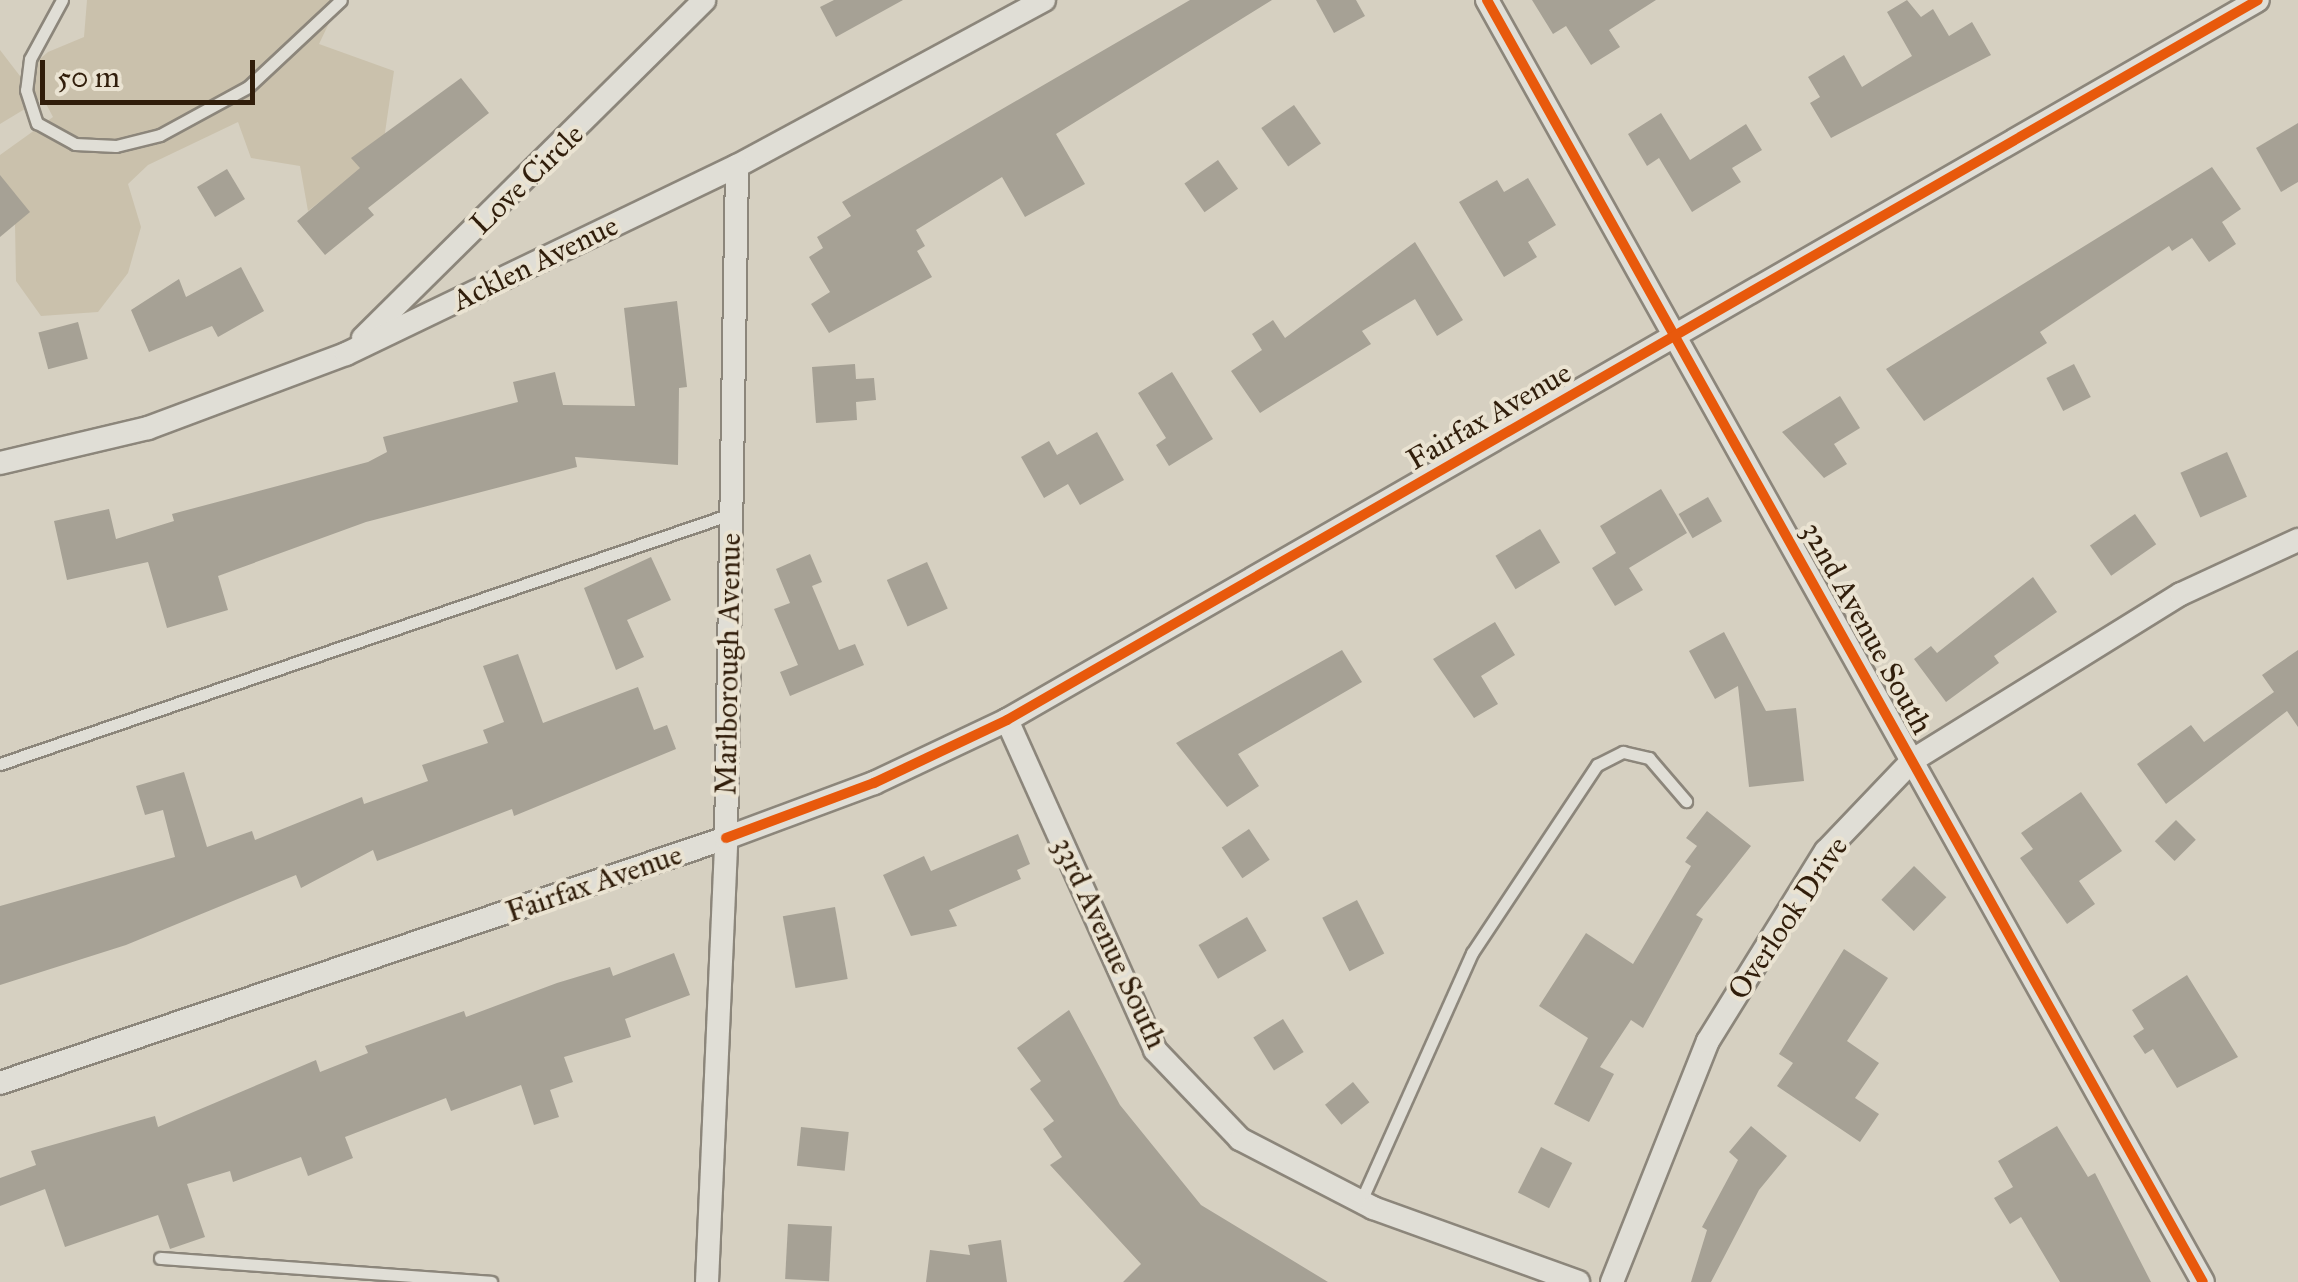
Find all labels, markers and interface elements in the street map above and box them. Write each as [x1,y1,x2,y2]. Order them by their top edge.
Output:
scale bar [45,40,260,102]
text: 50 m [57,59,120,95]
street label: Love Circle [463,116,591,242]
street label: Acklen Avenue [446,207,624,319]
street label: Fairfax Avenue [1400,354,1578,478]
street label: 32nd Avenue South [1794,516,1940,740]
street label: Marlborough Avenue [708,533,748,795]
street label: Overlook Drive [1720,830,1856,1006]
street label: 33rd Avenue South [1045,832,1175,1054]
street label: Fairfax Avenue [501,836,687,930]

